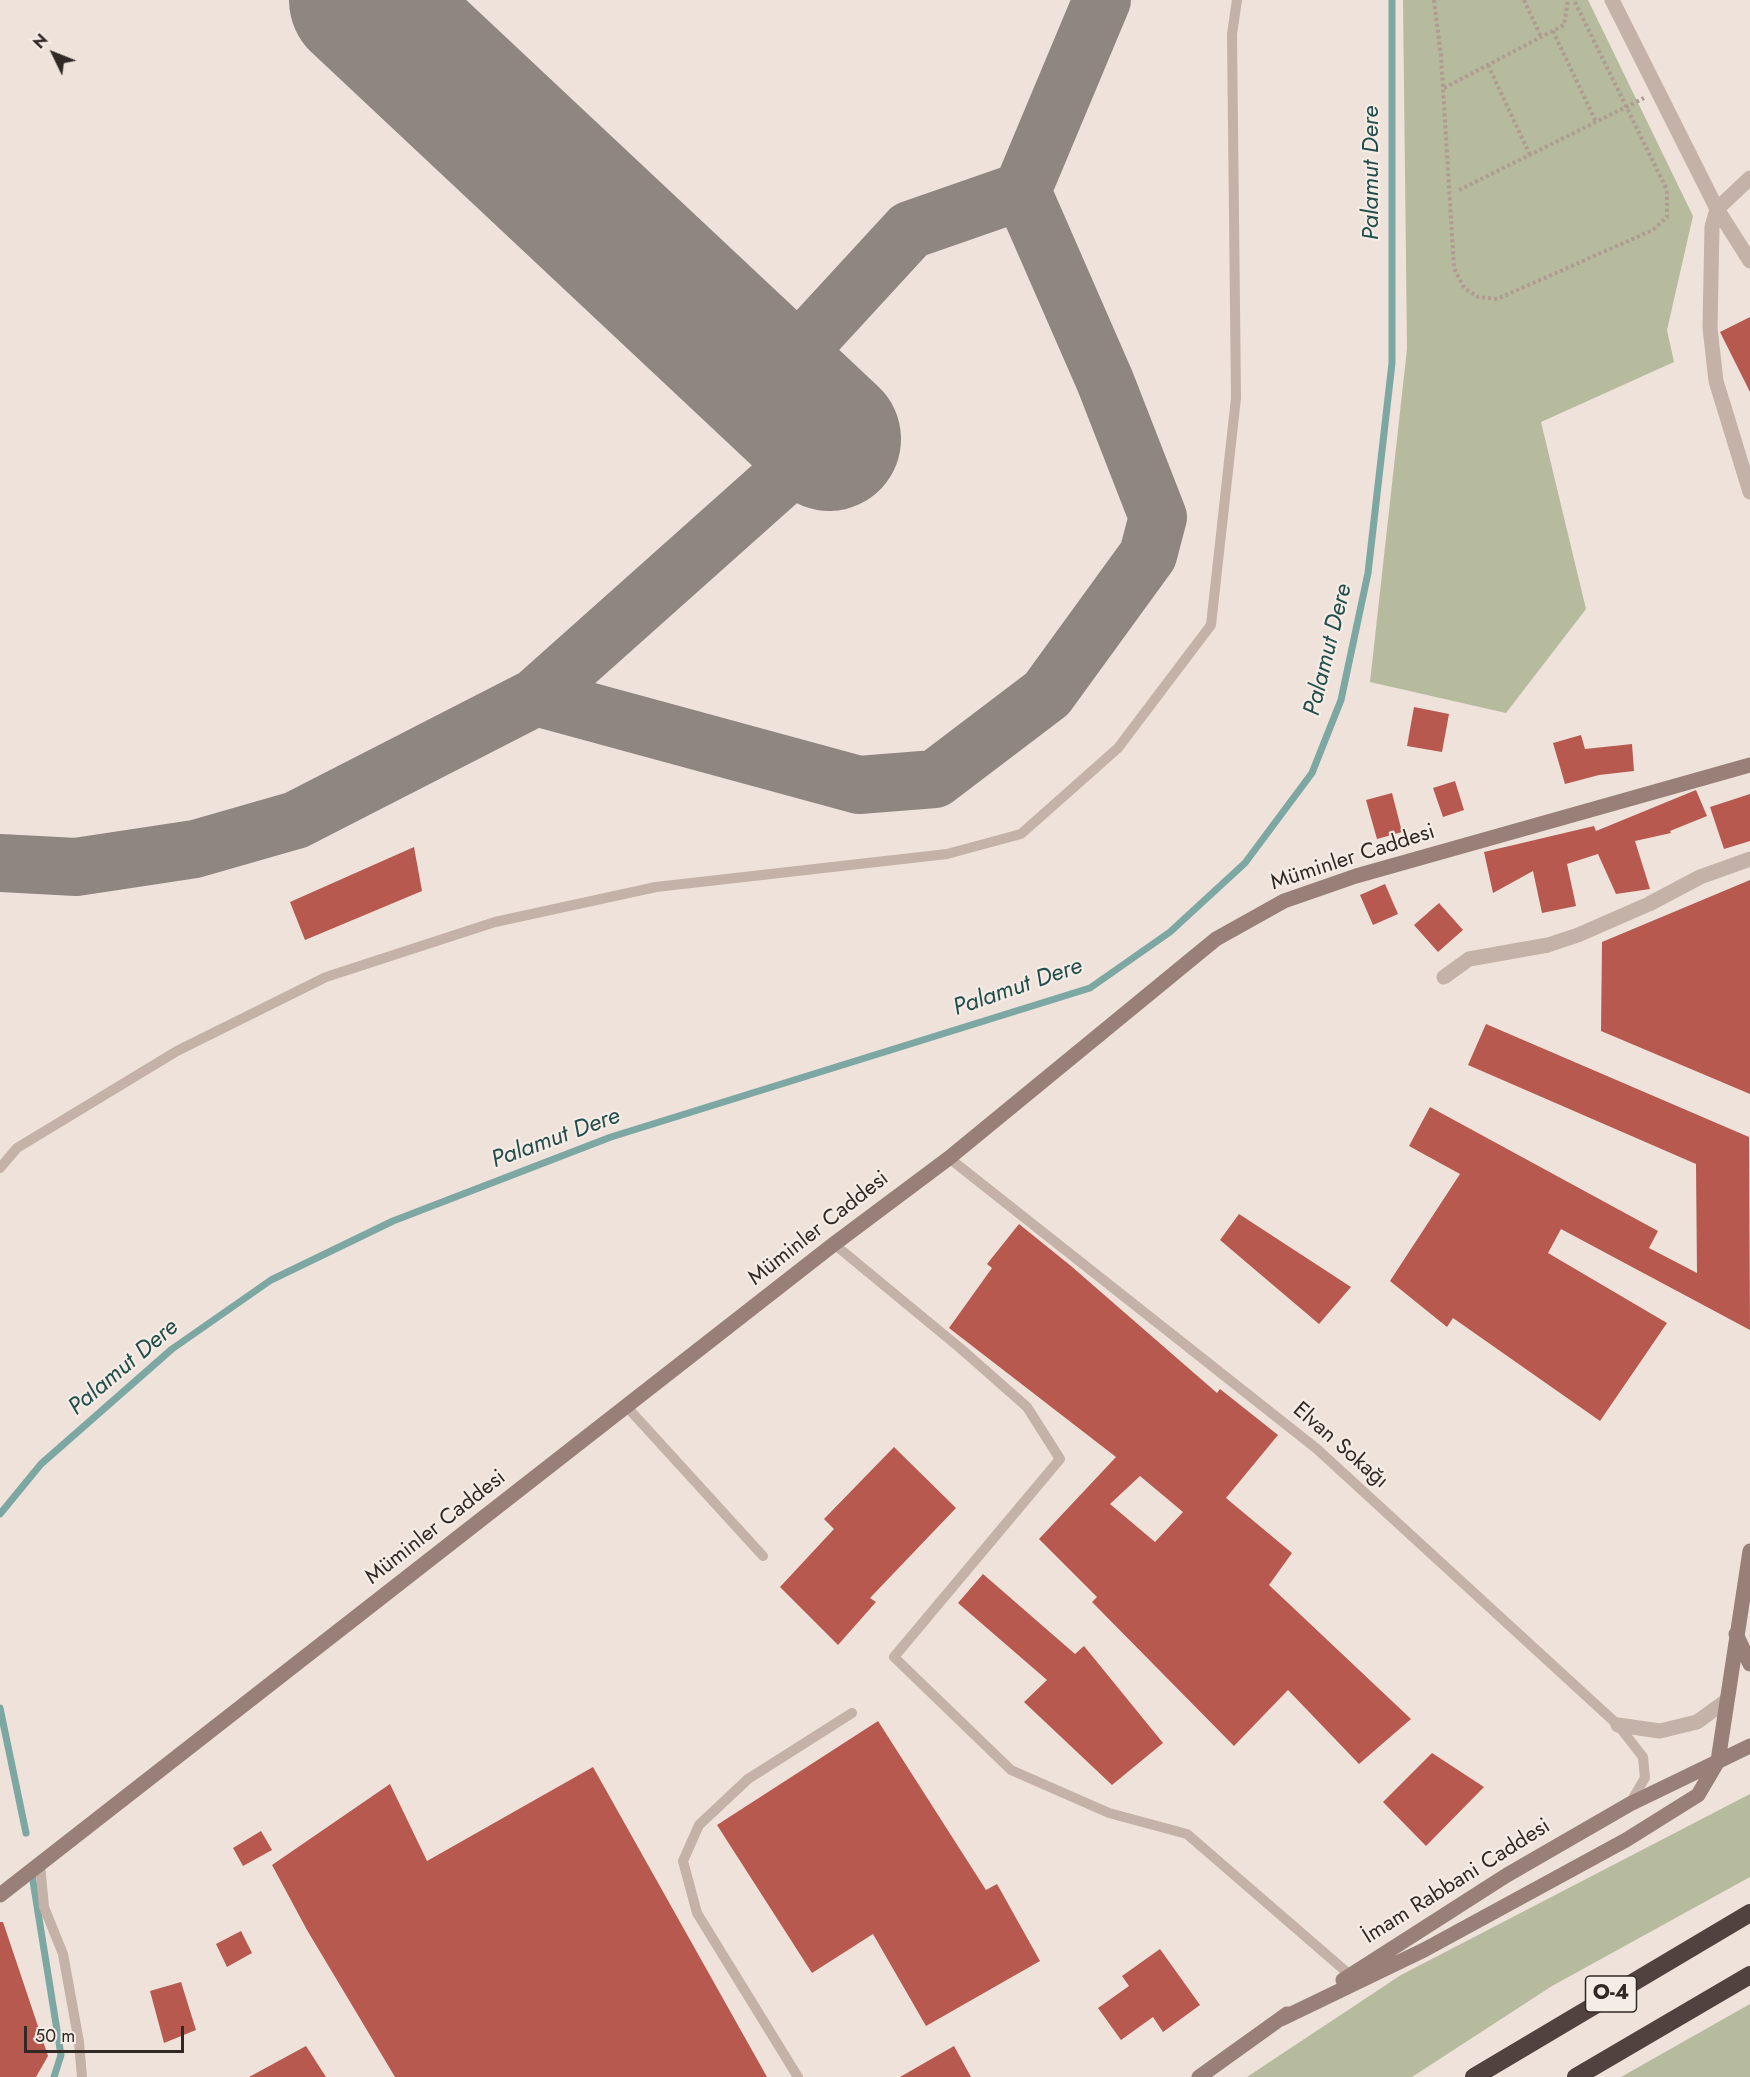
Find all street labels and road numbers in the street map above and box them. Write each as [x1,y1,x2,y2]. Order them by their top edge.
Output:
street label: Müminler Caddesi [1268,819,1438,897]
street label: Müminler Caddesi [744,1166,894,1292]
street label: Elvan Sokağı [1287,1397,1393,1495]
street label: Müminler Caddesi [361,1465,511,1591]
street label: İmam Rabbani Caddesi [1358,1814,1556,1950]
road number: O-4 [1586,1976,1636,2012]

